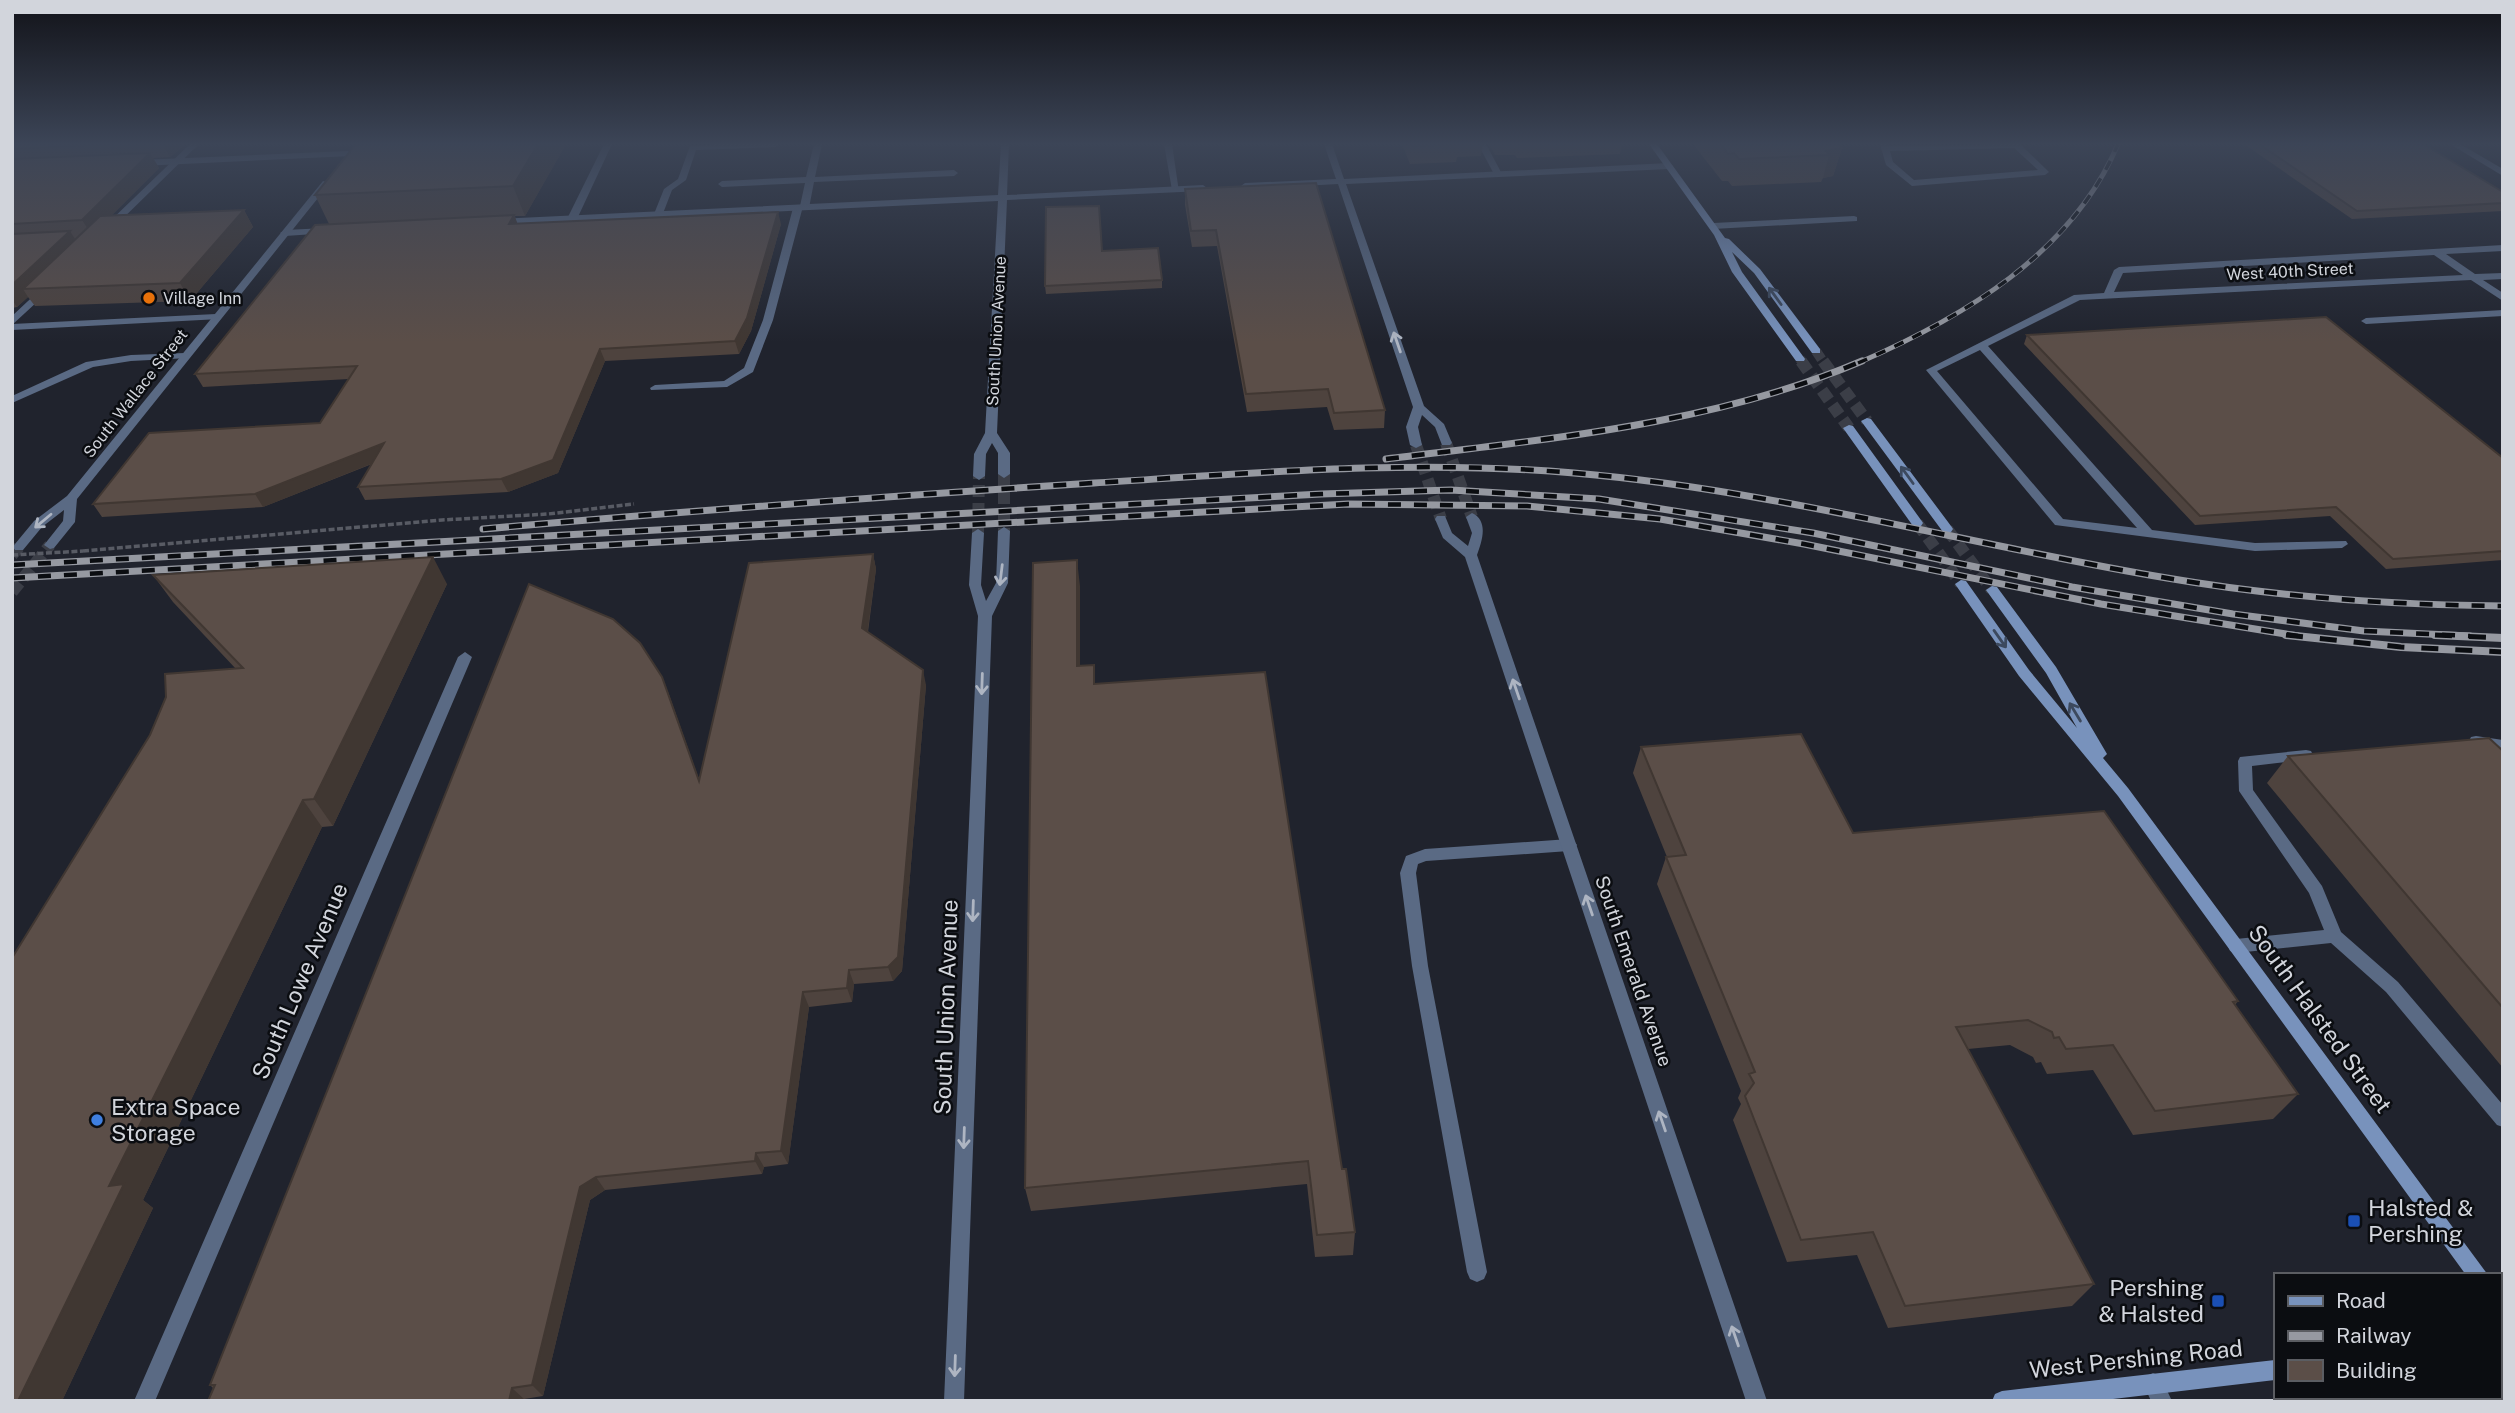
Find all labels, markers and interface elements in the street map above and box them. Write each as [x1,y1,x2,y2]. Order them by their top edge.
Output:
street label: South Union Avenue [983,256,1010,406]
street label: West 40th Street [2226,259,2354,284]
one-way arrow [1768,287,1783,306]
place label: Village Inn [163,289,242,308]
marker: Village Inn [141,290,157,306]
street label: South Wallace Street [79,325,191,461]
one-way arrow [1390,332,1402,354]
one-way arrow [1900,466,1914,485]
one-way arrow [34,513,52,529]
one-way arrow [995,563,1008,586]
one-way arrow [1993,629,2007,648]
one-way arrow [975,672,988,695]
one-way arrow [1509,679,1522,701]
one-way arrow [2068,702,2082,722]
street label: South Emerald Avenue [1591,873,1677,1069]
street label: South Lowe Avenue [246,879,353,1083]
one-way arrow [1582,894,1595,916]
street label: South Union Avenue [928,899,963,1115]
one-way arrow [966,899,979,922]
street label: South Halsted Street [2243,919,2398,1118]
place label: Extra Space Storage [111,1093,240,1146]
one-way arrow [1655,1110,1667,1132]
marker: Extra Space Storage [89,1112,105,1128]
one-way arrow [957,1127,970,1150]
place label: Halsted & Pershing [2368,1194,2474,1247]
marker: Halsted & Pershing [2346,1213,2362,1229]
legend [2274,1273,2501,1399]
place label: Pershing & Halsted [2098,1274,2204,1327]
text: Road [2336,1288,2386,1313]
marker: Pershing & Halsted [2210,1293,2226,1309]
text: Railway [2336,1323,2412,1348]
one-way arrow [1728,1326,1740,1348]
street label: West Pershing Road [2028,1334,2244,1383]
one-way arrow [948,1354,961,1377]
text: Building [2336,1358,2417,1383]

